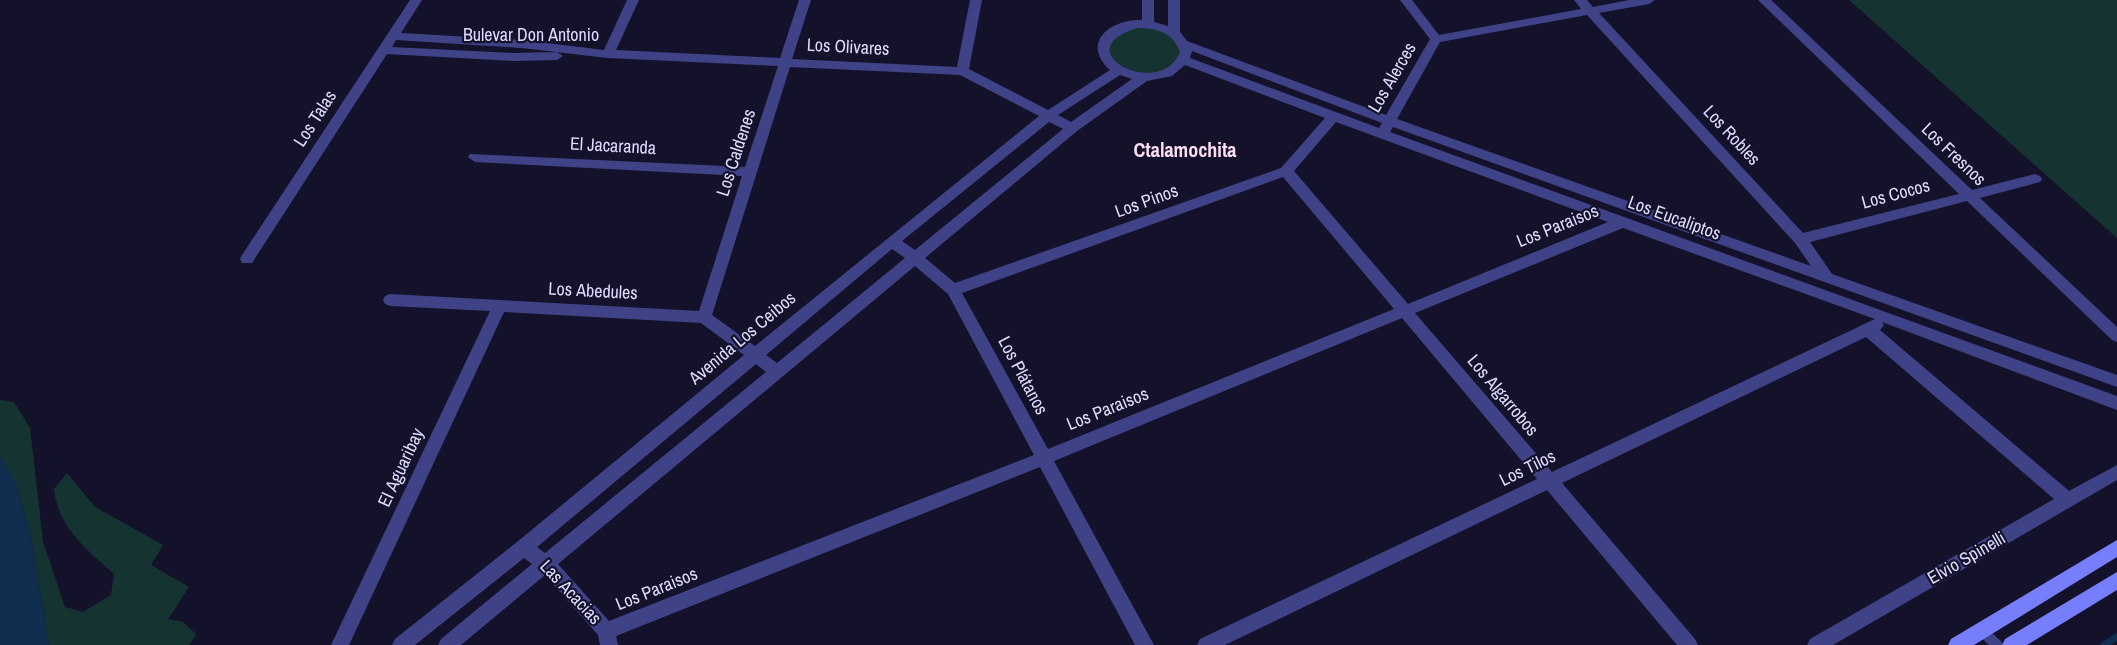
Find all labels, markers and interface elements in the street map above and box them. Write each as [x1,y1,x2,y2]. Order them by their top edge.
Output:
street label: Bulevar Don Antonio [463,25,599,47]
street label: Los Olivares [806,35,890,61]
street label: Los Alerces [1364,39,1422,117]
street label: Los Talas [290,87,342,151]
street label: Los Robles [1698,102,1764,170]
street label: Los Caldenes [713,107,761,199]
street label: Los Fresnos [1916,119,1990,191]
street label: El Jacaranda [569,134,657,160]
district label: Ctalamochita [1134,140,1236,164]
street label: Los Cocos [1860,176,1932,214]
street label: Los Pinos [1112,181,1182,223]
street label: Los Eucaliptos [1625,192,1723,246]
street label: Los Paraisos [1514,201,1602,253]
street label: Los Abedules [548,279,638,305]
street label: Avenida Los Ceibos [685,288,801,390]
street label: Los Plátanos [992,333,1052,419]
street label: Los Algarrobos [1462,351,1542,441]
street label: Los Paraisos [1064,384,1152,436]
street label: El Aguaribay [374,425,430,511]
street label: Los Tilos [1496,446,1560,492]
street label: Elvio Spinelli [1924,528,2010,590]
street label: Las Acacias [535,556,605,630]
street label: Los Paraisos [613,564,701,616]

